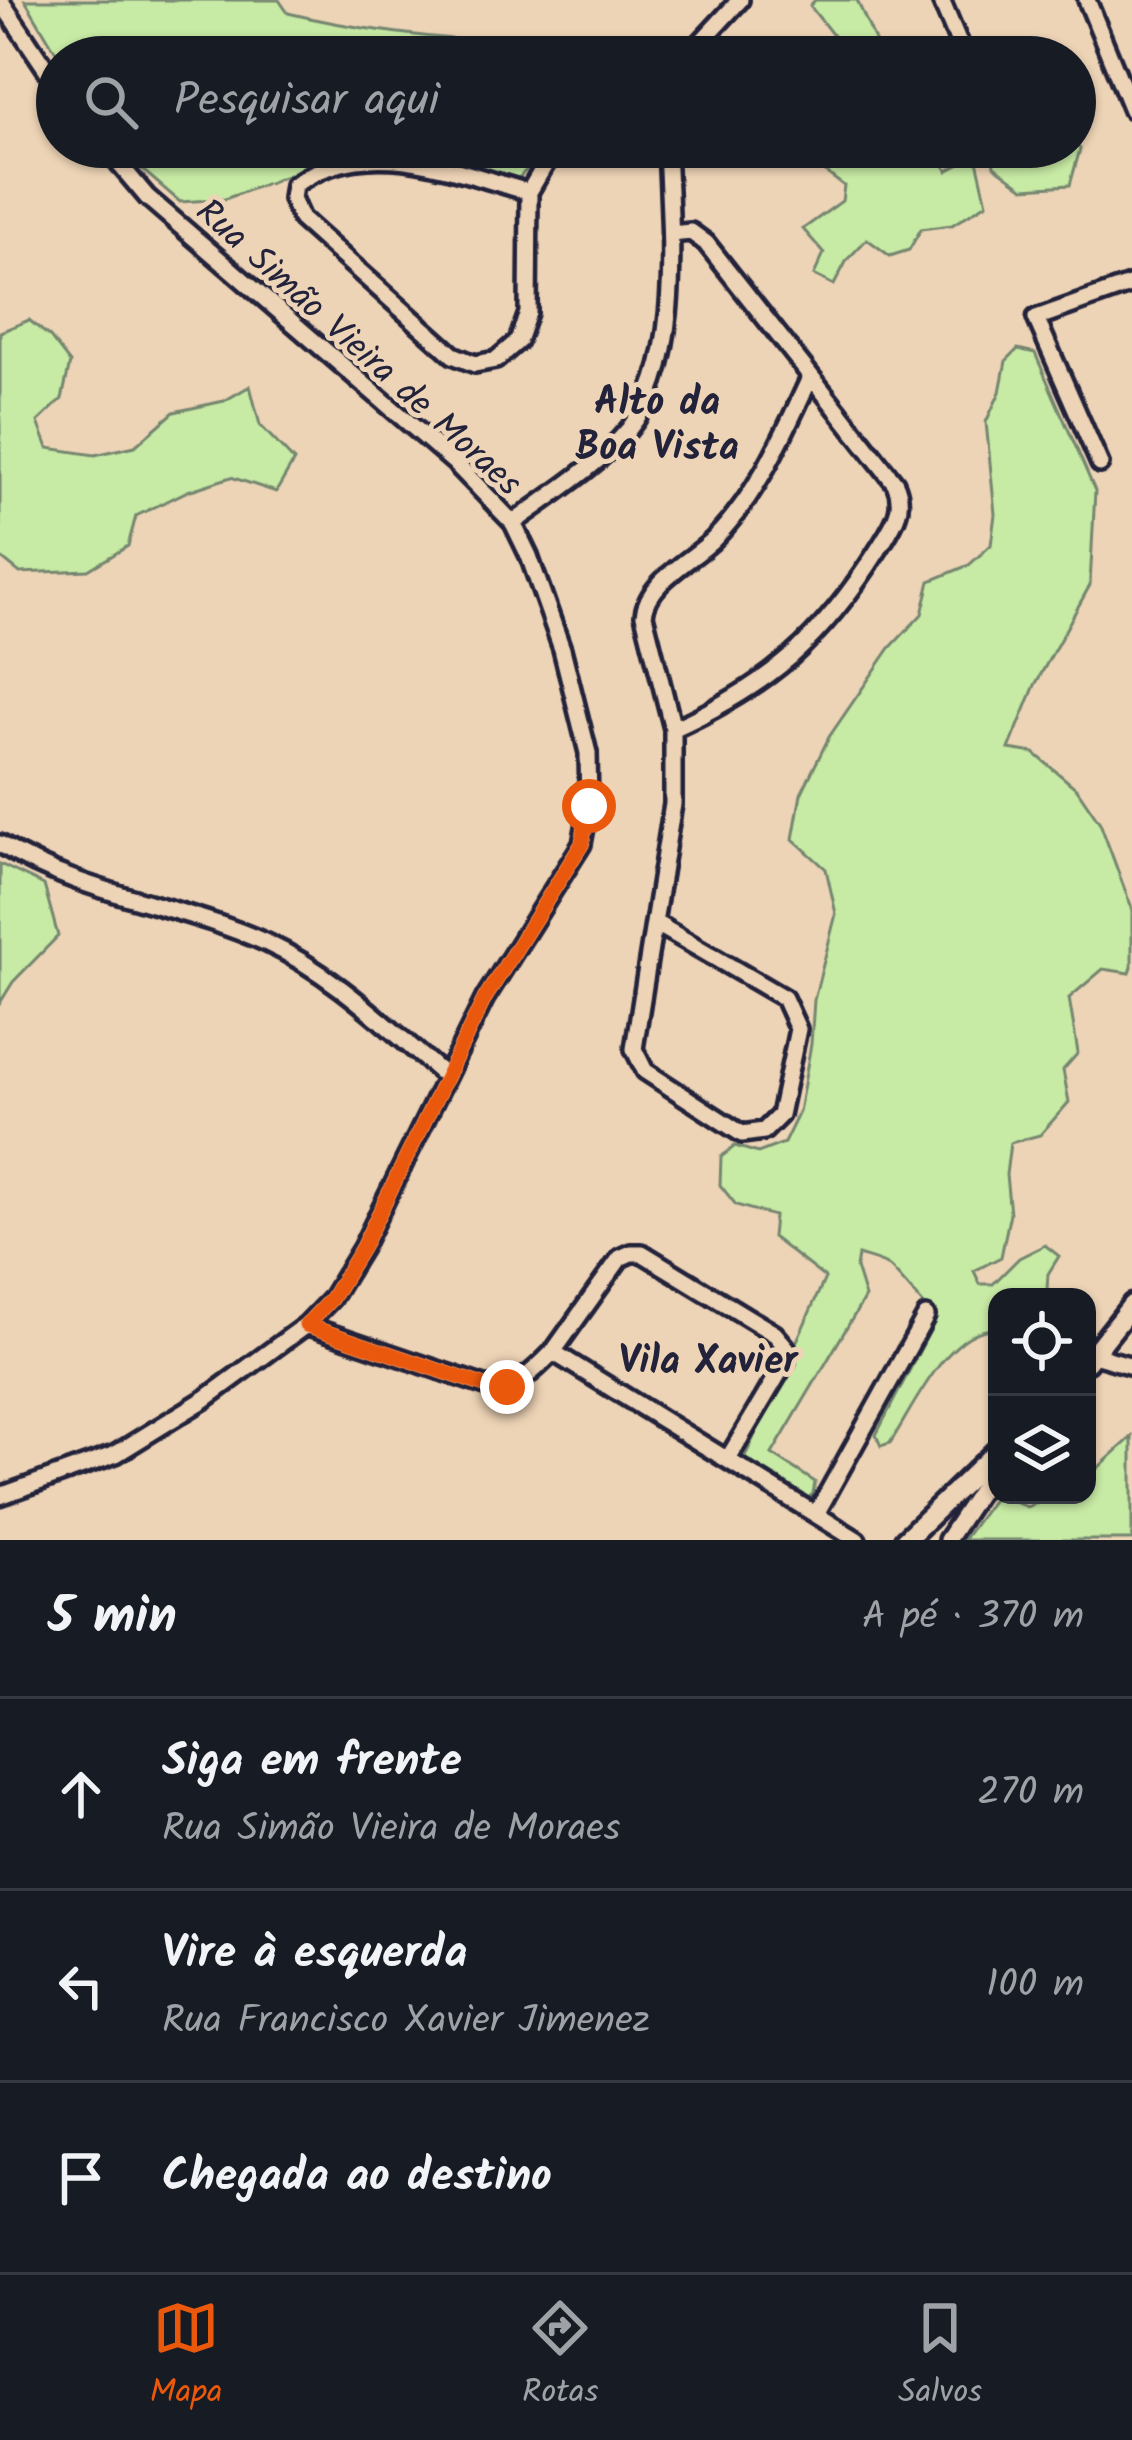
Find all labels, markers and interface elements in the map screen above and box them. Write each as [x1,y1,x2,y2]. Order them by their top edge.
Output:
search box [36,36,1096,168]
text: Pesquisar aqui [174,66,440,138]
icon: search [78,69,144,135]
street label: Rua Simão Vieira de Moraes [181,186,534,511]
district label: Alto da Boa Vista [575,373,739,480]
route start [562,779,616,833]
map controls [988,1288,1096,1504]
button: locate [988,1288,1096,1396]
district label: Vila Xavier [619,1332,799,1394]
route end [480,1360,534,1414]
button: layers [988,1396,1096,1504]
text: 5 min [48,1578,177,1659]
text: A pé · 370 m [862,1587,1084,1649]
text: Siga em frente [162,1727,462,1799]
icon: ahead [48,1761,114,1827]
text: 270 m [977,1763,1084,1825]
text: Rua Simão Vieira de Moraes [162,1799,620,1861]
text: Vire à esquerda [162,1919,468,1991]
icon: left [48,1953,114,2019]
text: 100 m [986,1955,1084,2017]
text: Rua Francisco Xavier Jimenez [162,1991,650,2053]
text: Chegada ao destino [162,2142,552,2214]
icon: arrive [48,2145,114,2211]
tab: Mapa [150,2295,223,2420]
tab: Rotas [522,2295,599,2420]
tab: Salvos [898,2295,982,2420]

